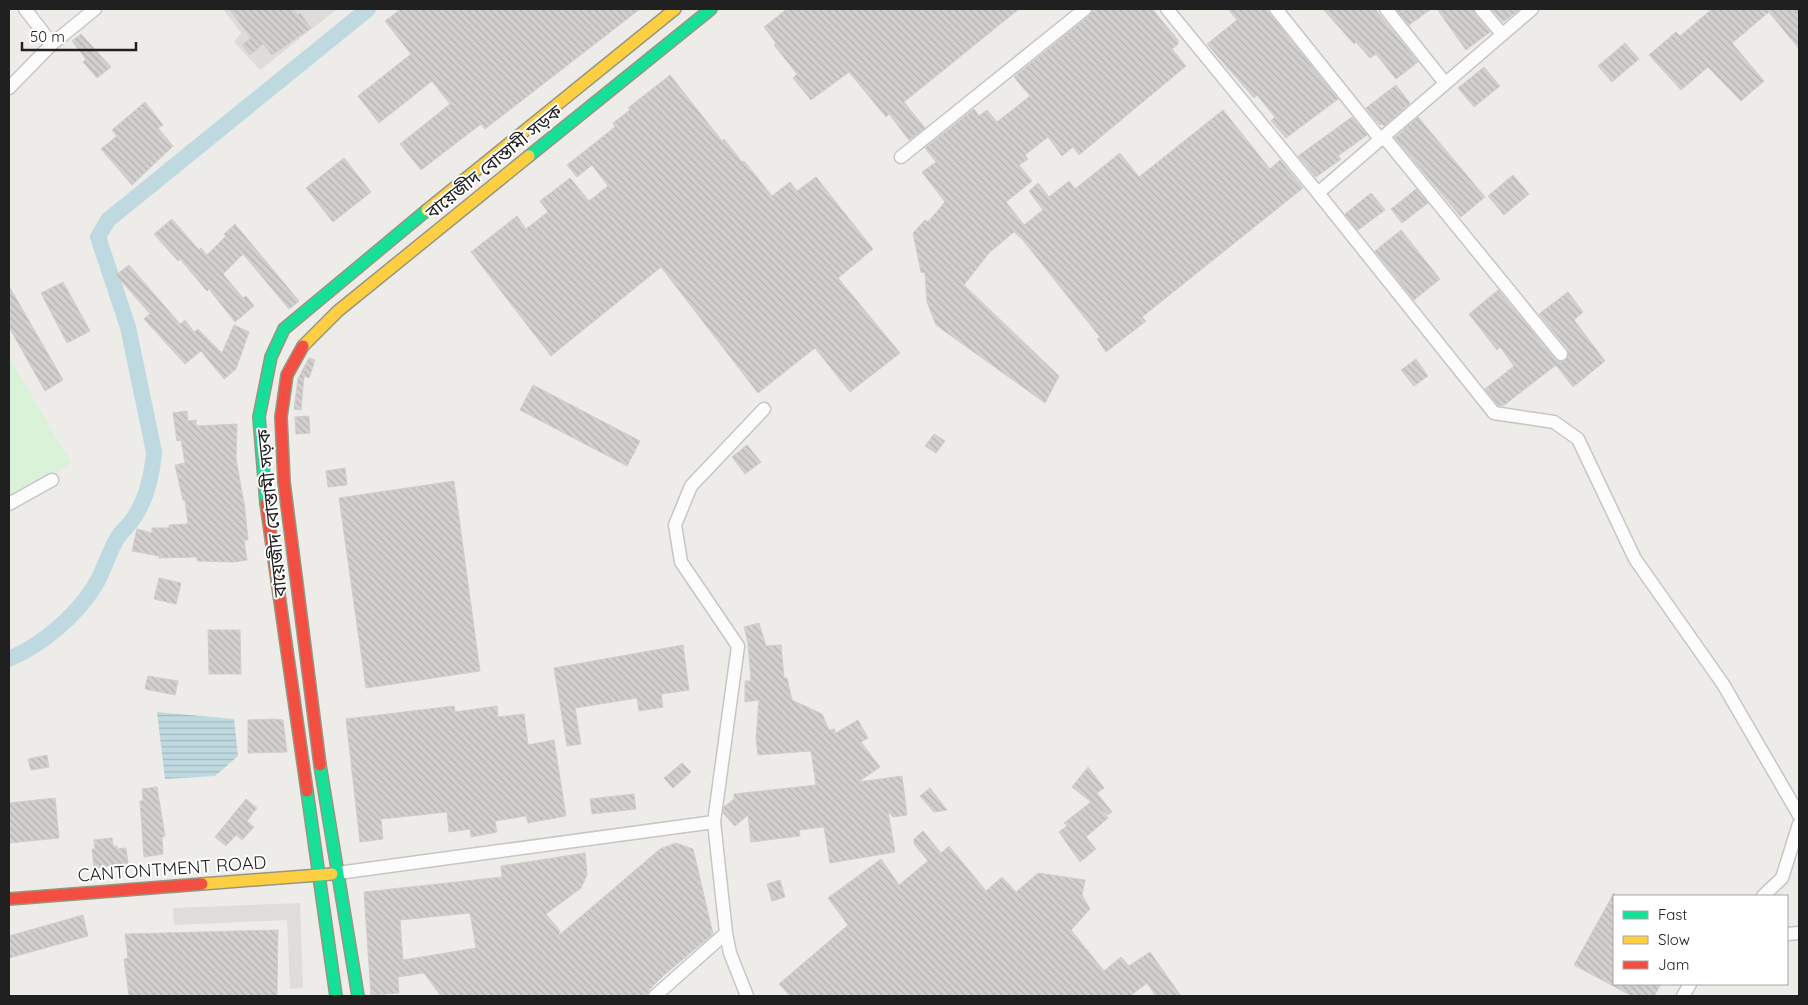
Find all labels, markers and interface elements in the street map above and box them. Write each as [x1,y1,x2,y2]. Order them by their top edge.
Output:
scale bar [22,20,136,52]
text: 50 m [30,27,65,46]
street label: বায়েজীদ বোস্তামী সড়ক [420,99,567,224]
street label: বায়েজীদ বোস্তামী সড়ক [251,428,292,599]
street label: CANTONTMENT ROAD [77,850,267,887]
legend [1613,895,1788,985]
text: Fast [1658,905,1687,924]
text: Slow [1658,930,1690,949]
text: Jam [1658,955,1689,974]

